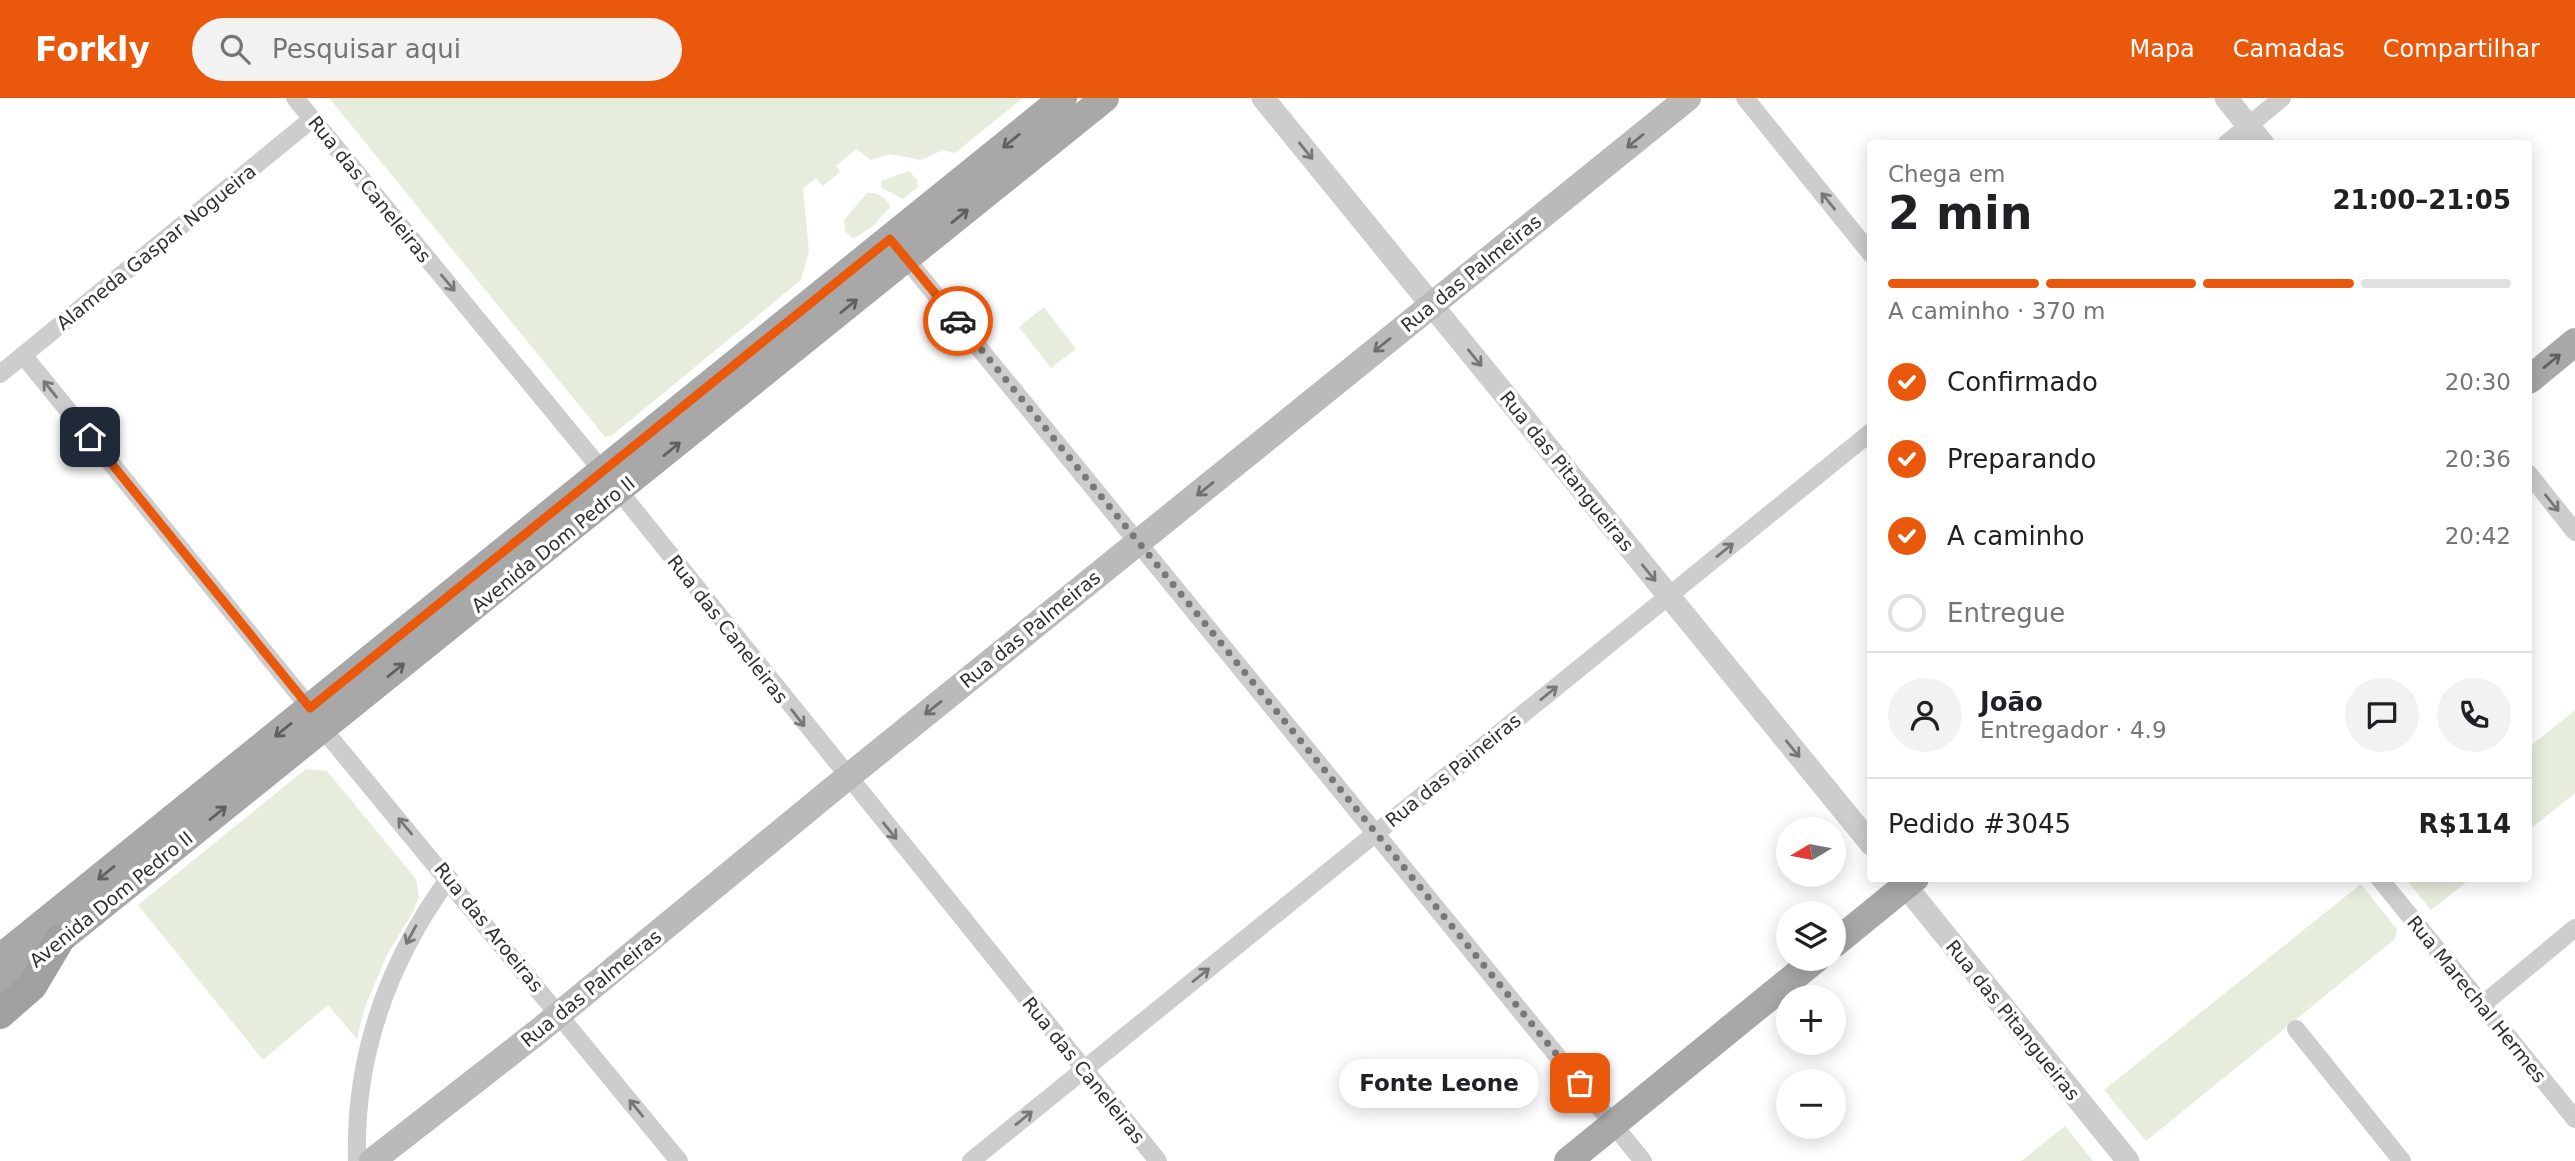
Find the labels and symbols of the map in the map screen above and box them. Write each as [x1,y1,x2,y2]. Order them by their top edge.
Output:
street label: Rua das Caneleiras [304,111,436,267]
one-way arrow [1627,133,1645,149]
one-way arrow [1002,134,1020,149]
one-way arrow [1299,141,1314,159]
street label: Alameda Gaspar Nogueira [52,160,260,334]
one-way arrow [1820,193,1836,211]
one-way arrow [950,208,968,224]
street label: Rua das Palmeiras [1396,210,1546,336]
one-way arrow [440,274,455,292]
courier [923,286,993,356]
one-way arrow [840,298,858,314]
one-way arrow [1373,338,1391,353]
one-way arrow [1467,349,1483,367]
one-way arrow [2542,353,2560,369]
one-way arrow [43,381,58,399]
street label: Rua das Pitangueiras [1496,387,1638,555]
pin [60,407,120,467]
one-way arrow [663,441,681,456]
street label: Avenida Dom Pedro II [467,471,639,617]
one-way arrow [1197,481,1215,496]
one-way arrow [2544,493,2559,512]
one-way arrow [1716,542,1734,557]
street label: Rua das Caneleiras [663,551,793,707]
one-way arrow [1642,563,1657,581]
street label: Rua das Palmeiras [955,566,1105,692]
one-way arrow [386,663,404,678]
one-way arrow [1539,685,1557,700]
one-way arrow [924,701,942,716]
one-way arrow [791,708,806,726]
street label: Rua das Paineiras [1381,709,1525,831]
one-way arrow [274,722,292,737]
one-way arrow [1785,740,1801,758]
one-way arrow [209,805,227,820]
one-way arrow [397,817,413,835]
north arrow [1776,817,1846,887]
one-way arrow [882,821,897,839]
street label: Avenida Dom Pedro II [25,826,197,972]
street label: Rua das Aroeiras [430,858,548,996]
one-way arrow [97,865,115,880]
street label: Rua Marechal Hermes [2403,911,2551,1087]
one-way arrow [404,924,417,945]
street label: Rua das Palmeiras [516,925,666,1051]
street label: Rua das Pitangueiras [1942,936,2084,1104]
one-way arrow [1191,967,1209,983]
street label: Rua das Caneleiras [1018,992,1150,1148]
pin [1550,1053,1610,1113]
callout: Fonte Leone [1338,1058,1538,1108]
one-way arrow [629,1099,644,1118]
one-way arrow [1014,1110,1032,1126]

